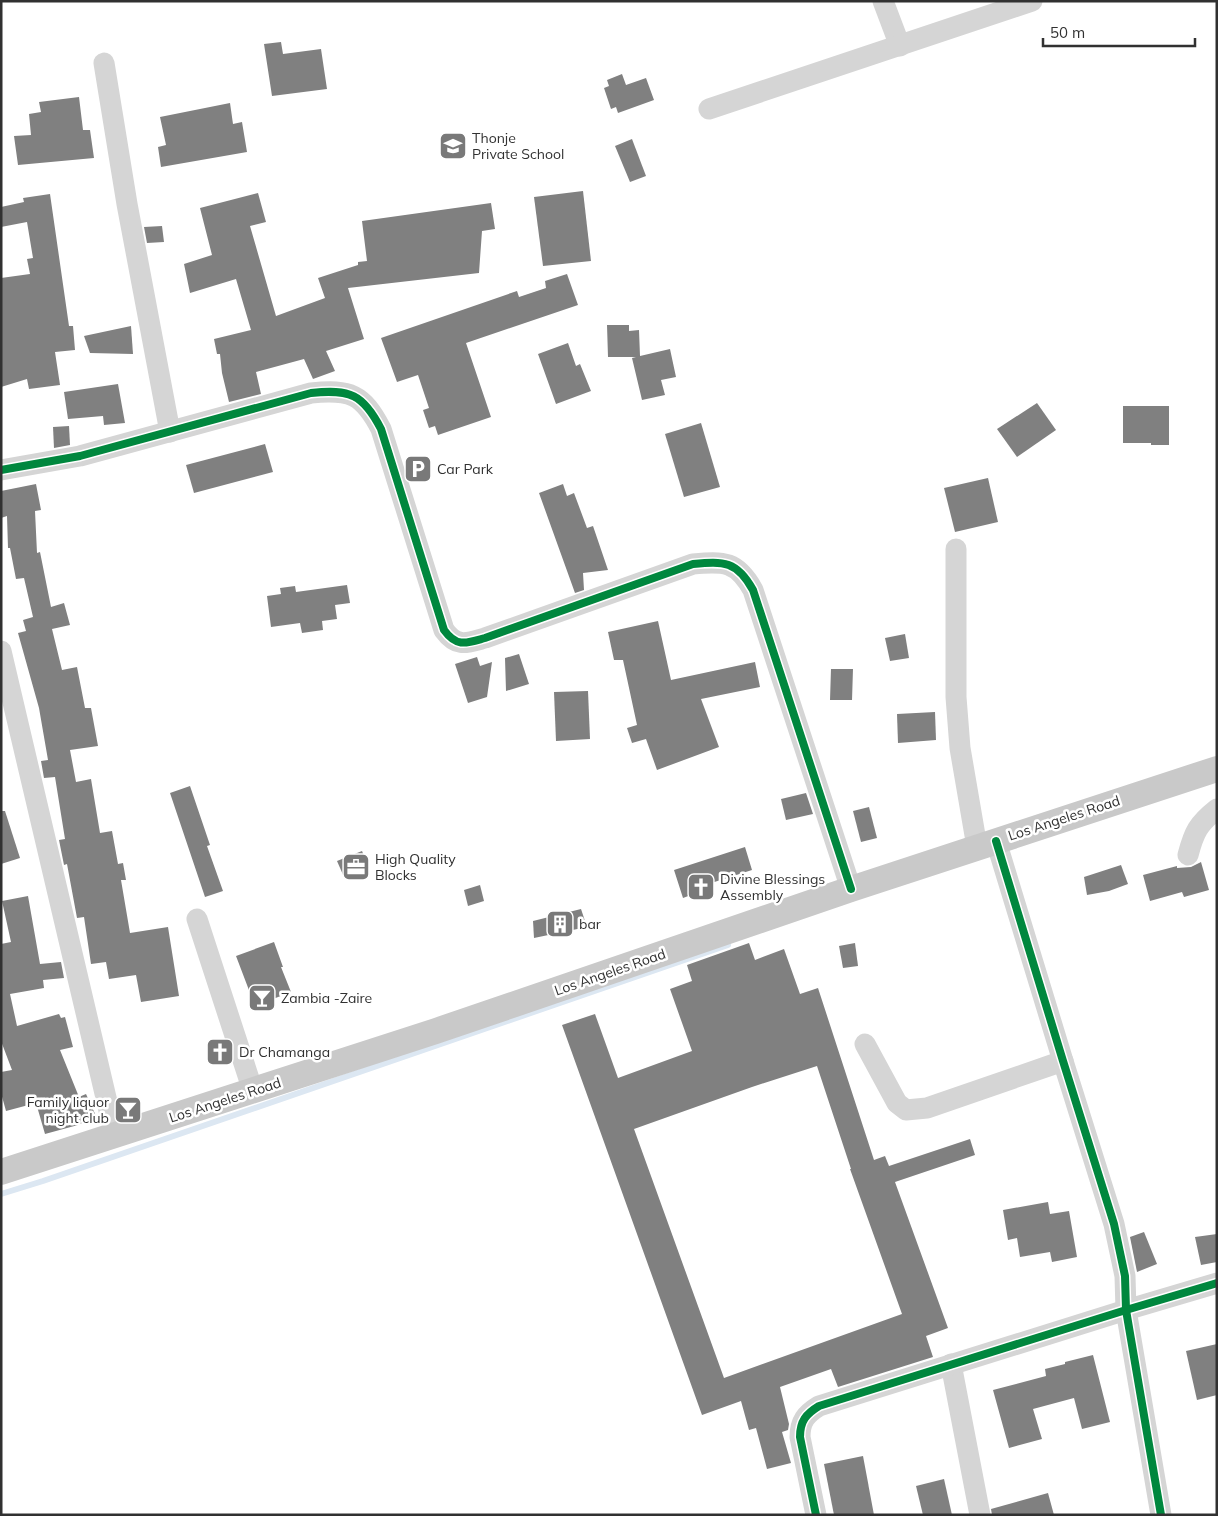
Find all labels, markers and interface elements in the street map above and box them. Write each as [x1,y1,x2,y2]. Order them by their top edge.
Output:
scale bar [1043,15,1196,47]
text: 50 m [1050,23,1085,42]
place label: Thonje Private School [472,129,564,163]
school or university icon: Thonje Private School [438,131,468,161]
parking icon: Car Park [403,454,433,484]
place label: Car Park [437,460,494,478]
street label: Los Angeles Road [1006,791,1122,845]
place label: High Quality Blocks [375,850,456,884]
office icon: High Quality Blocks [341,852,371,882]
place label: Divine Blessings Assembly [720,870,825,904]
church icon: Divine Blessings Assembly [686,872,716,902]
building icon: bar [545,909,575,939]
place label: bar [579,915,602,933]
street label: Los Angeles Road [552,945,668,999]
bar icon: Zambia -Zaire [247,983,277,1013]
place label: Zambia -Zaire [281,989,372,1007]
church icon: Dr Chamanga [205,1037,235,1067]
place label: Dr Chamanga [239,1043,330,1061]
street label: Los Angeles Road [167,1073,283,1127]
place label: Family liquor night club [27,1093,110,1127]
bar icon: Family liquor night club [113,1095,143,1125]

